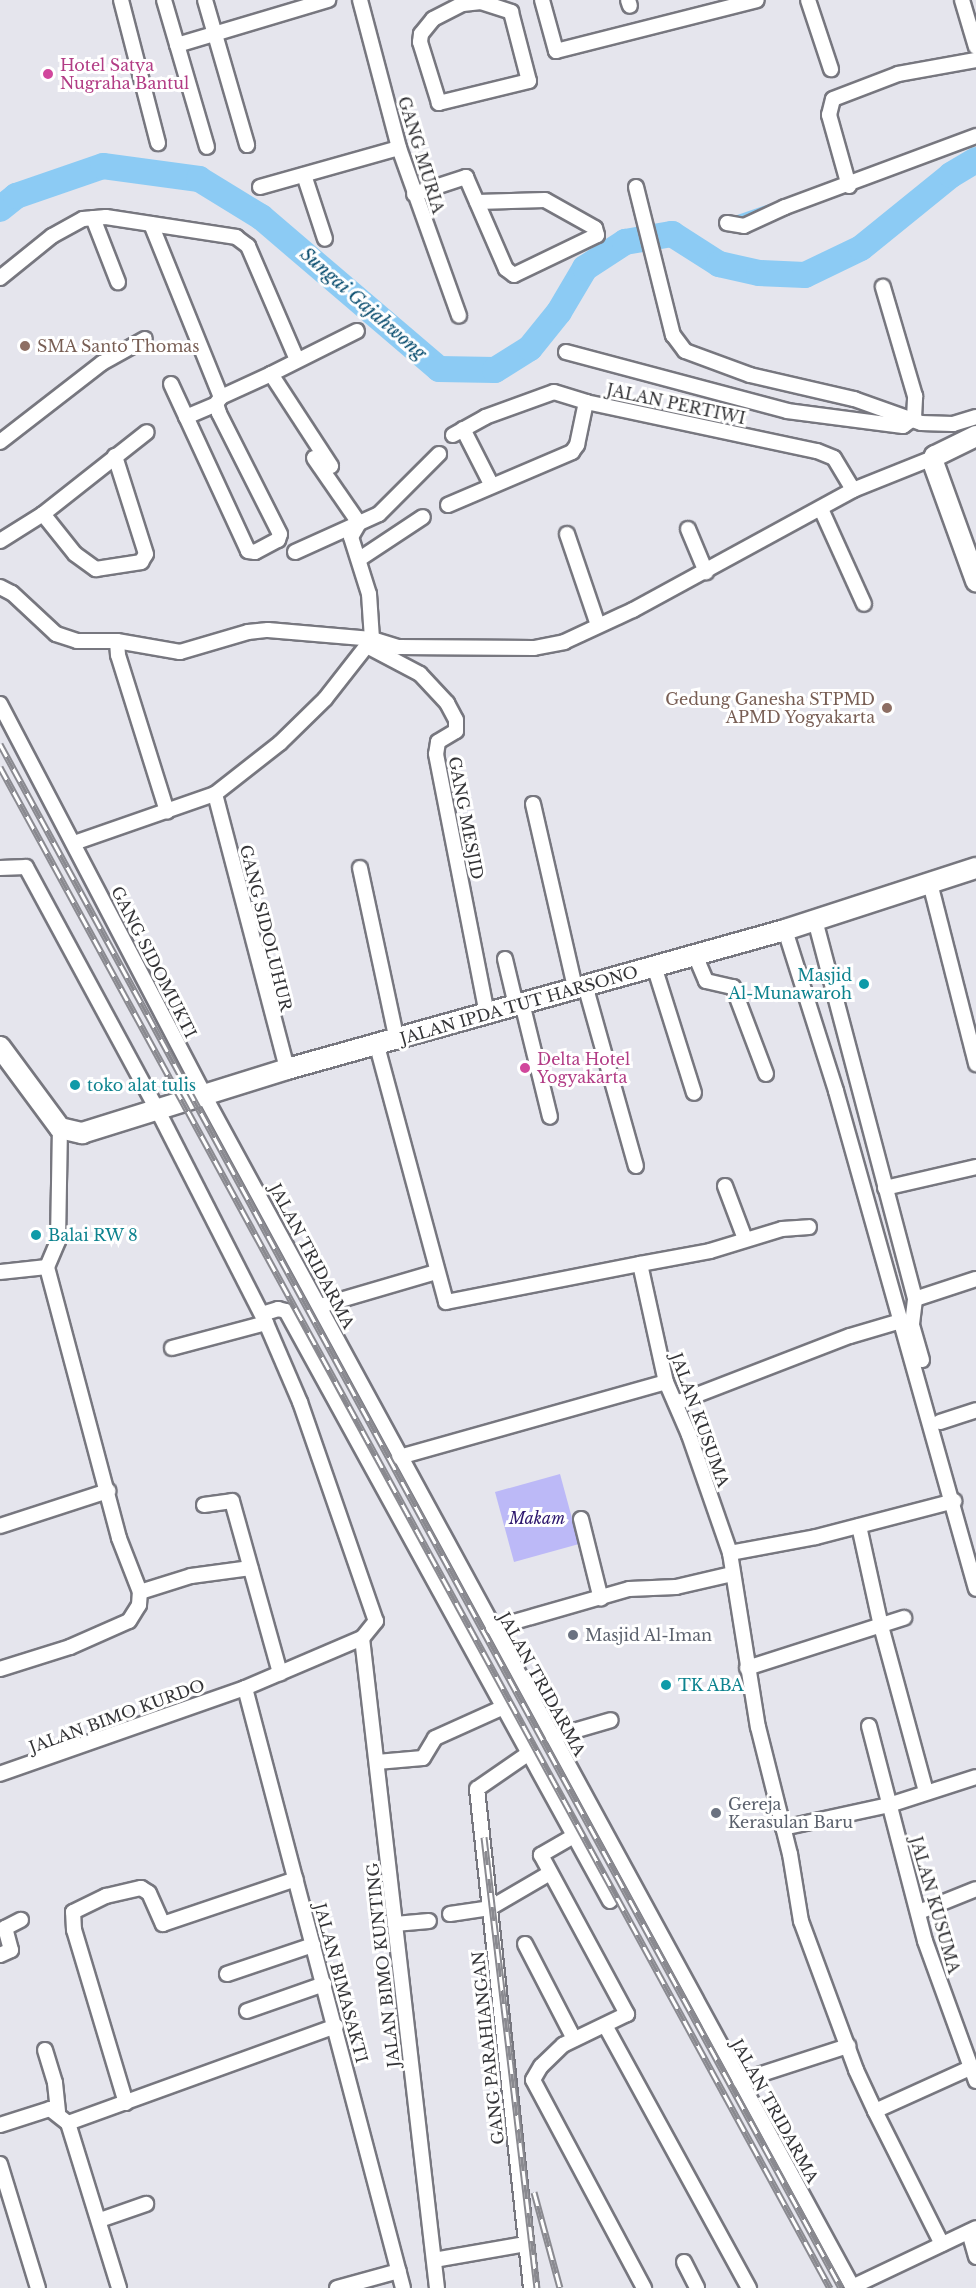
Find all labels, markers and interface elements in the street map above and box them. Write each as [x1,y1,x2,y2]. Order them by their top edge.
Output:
place label: Hotel Satya Nugraha Bantul [60,55,189,93]
marker: Hotel Satya Nugraha Bantul [41,67,55,81]
street label: GANG MURIA [394,94,448,216]
water label: Sungai Gajahwong [295,243,431,365]
place label: SMA Santo Thomas [37,336,201,356]
marker: SMA Santo Thomas [18,339,32,353]
street label: JALAN PERTIWI [605,380,747,428]
place label: Gedung Ganesha STPMD APMD Yogyakarta [665,689,875,727]
marker: Gedung Ganesha STPMD APMD Yogyakarta [880,701,894,715]
street label: GANG MESJID [445,755,487,881]
street label: GANG SIDOLUHUR [236,843,296,1013]
street label: GANG SIDOMUKTI [107,883,201,1041]
street label: JALAN IPDA TUT HARSONO [397,962,641,1048]
place label: Masjid Al-Munawaroh [729,965,852,1003]
marker: Masjid Al-Munawaroh [857,977,871,991]
place label: Delta Hotel Yogyakarta [537,1049,630,1087]
marker: Delta Hotel Yogyakarta [518,1061,532,1075]
place label: toko alat tulis [87,1075,196,1095]
marker: toko alat tulis [68,1078,82,1092]
street label: JALAN TRIDARMA [265,1180,359,1332]
place label: Balai RW 8 [48,1225,138,1245]
marker: Balai RW 8 [29,1228,43,1242]
street label: JALAN KUSUMA [667,1350,733,1490]
park label: Makam [509,1508,565,1528]
street label: JALAN TRIDARMA [494,1608,590,1760]
place label: Masjid Al-Iman [585,1625,713,1645]
marker: Masjid Al-Iman [566,1628,580,1642]
street label: JALAN BIMO KURDO [27,1675,207,1757]
place label: TK ABA [678,1675,745,1695]
marker: TK ABA [659,1678,673,1692]
place label: Gereja Kerasulan Baru [728,1794,853,1832]
marker: Gereja Kerasulan Baru [709,1806,723,1820]
street label: JALAN KUSUMA [906,1834,964,1976]
street label: JALAN BIMO KUNTING [363,1862,403,2068]
street label: JALAN BIMASAKTI [310,1901,372,2065]
street label: GANG PARAHIANGAN [468,1950,508,2146]
street label: JALAN TRIDARMA [727,2035,823,2187]

